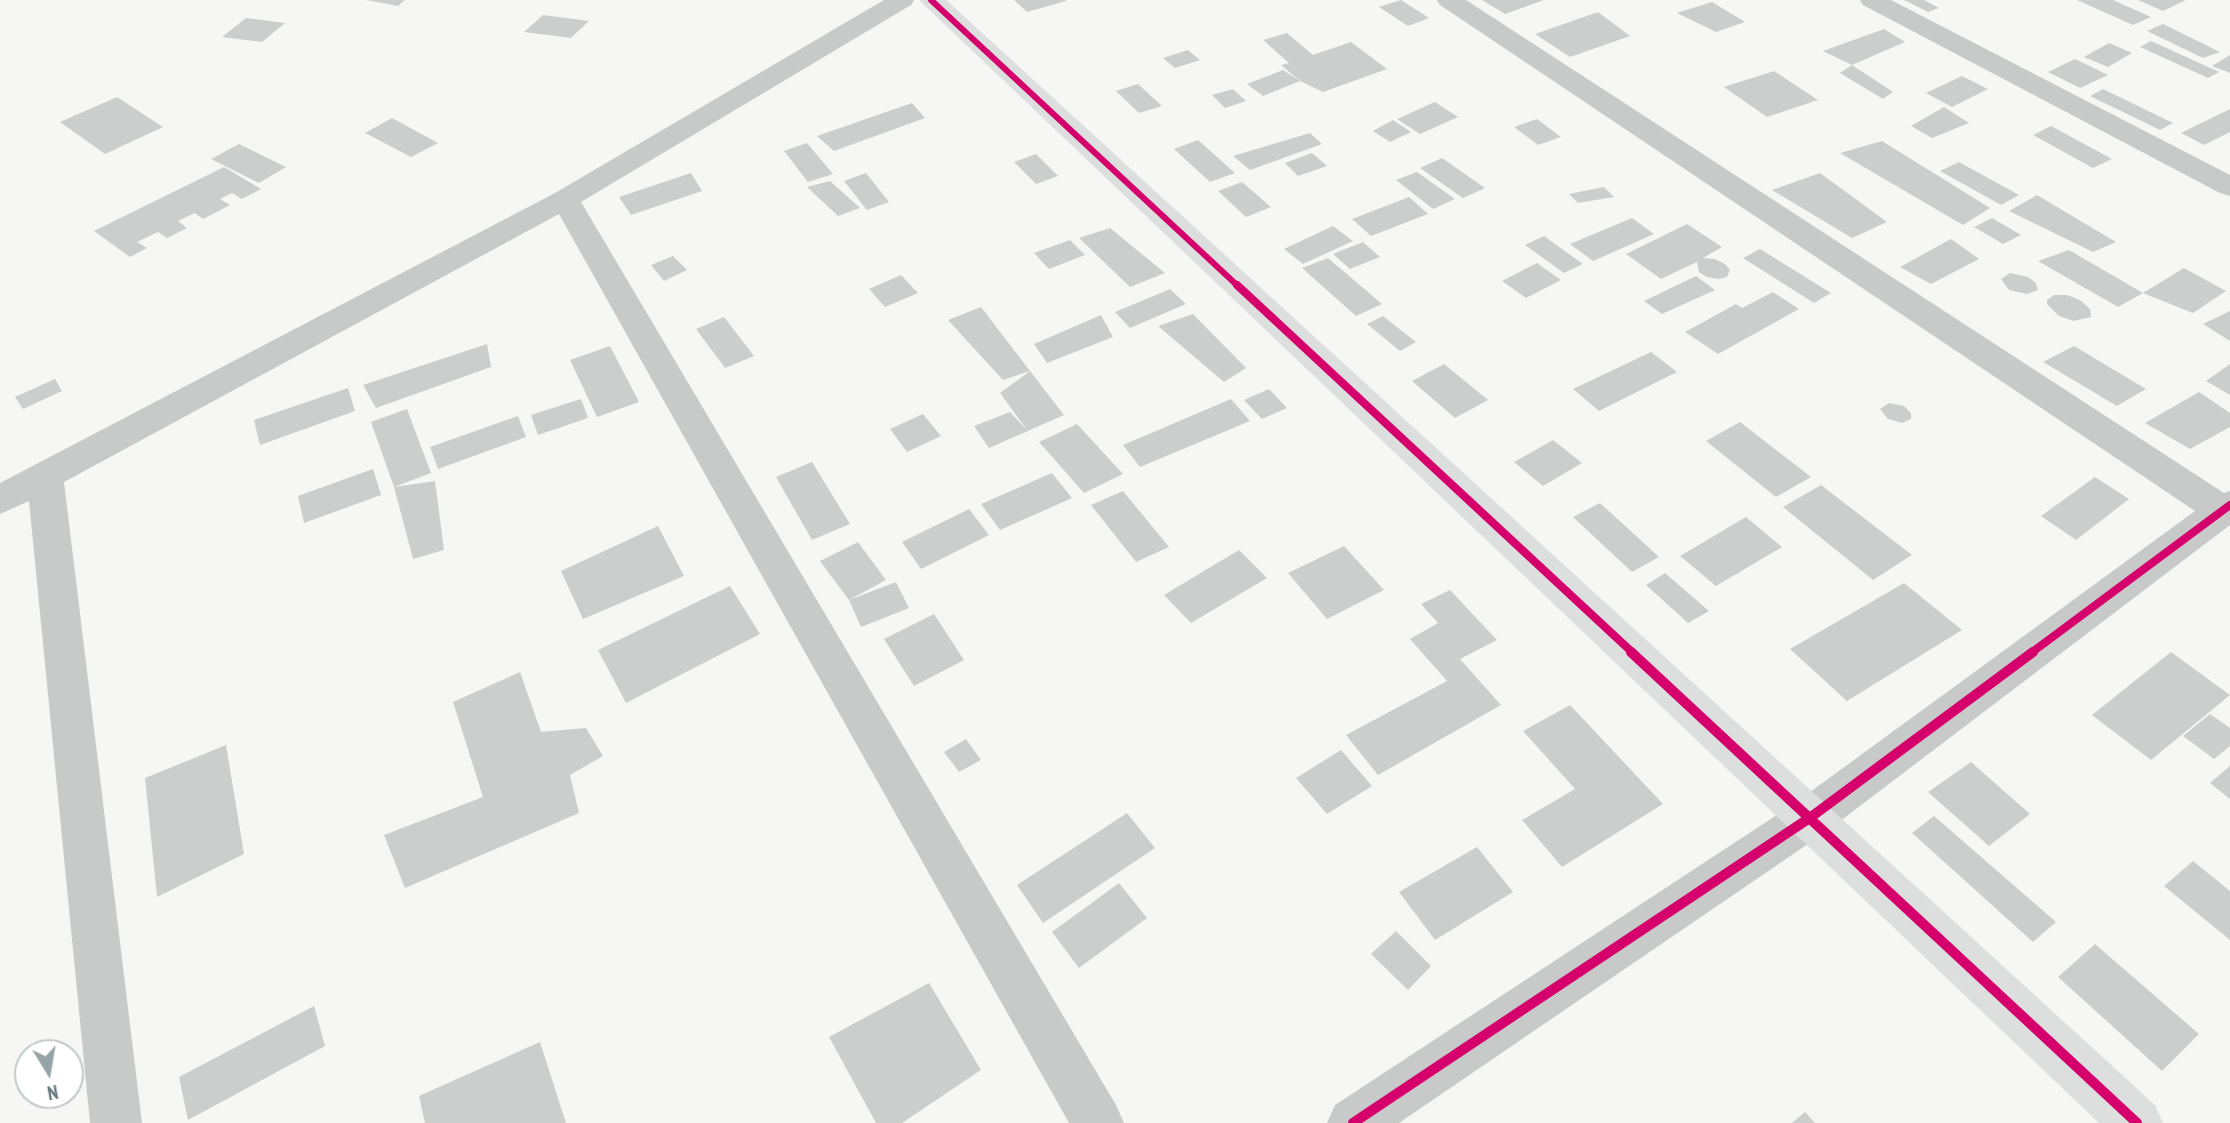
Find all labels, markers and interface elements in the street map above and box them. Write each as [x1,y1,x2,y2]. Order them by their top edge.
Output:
north arrow [14,1039,84,1109]
text: N [45,1080,60,1105]

